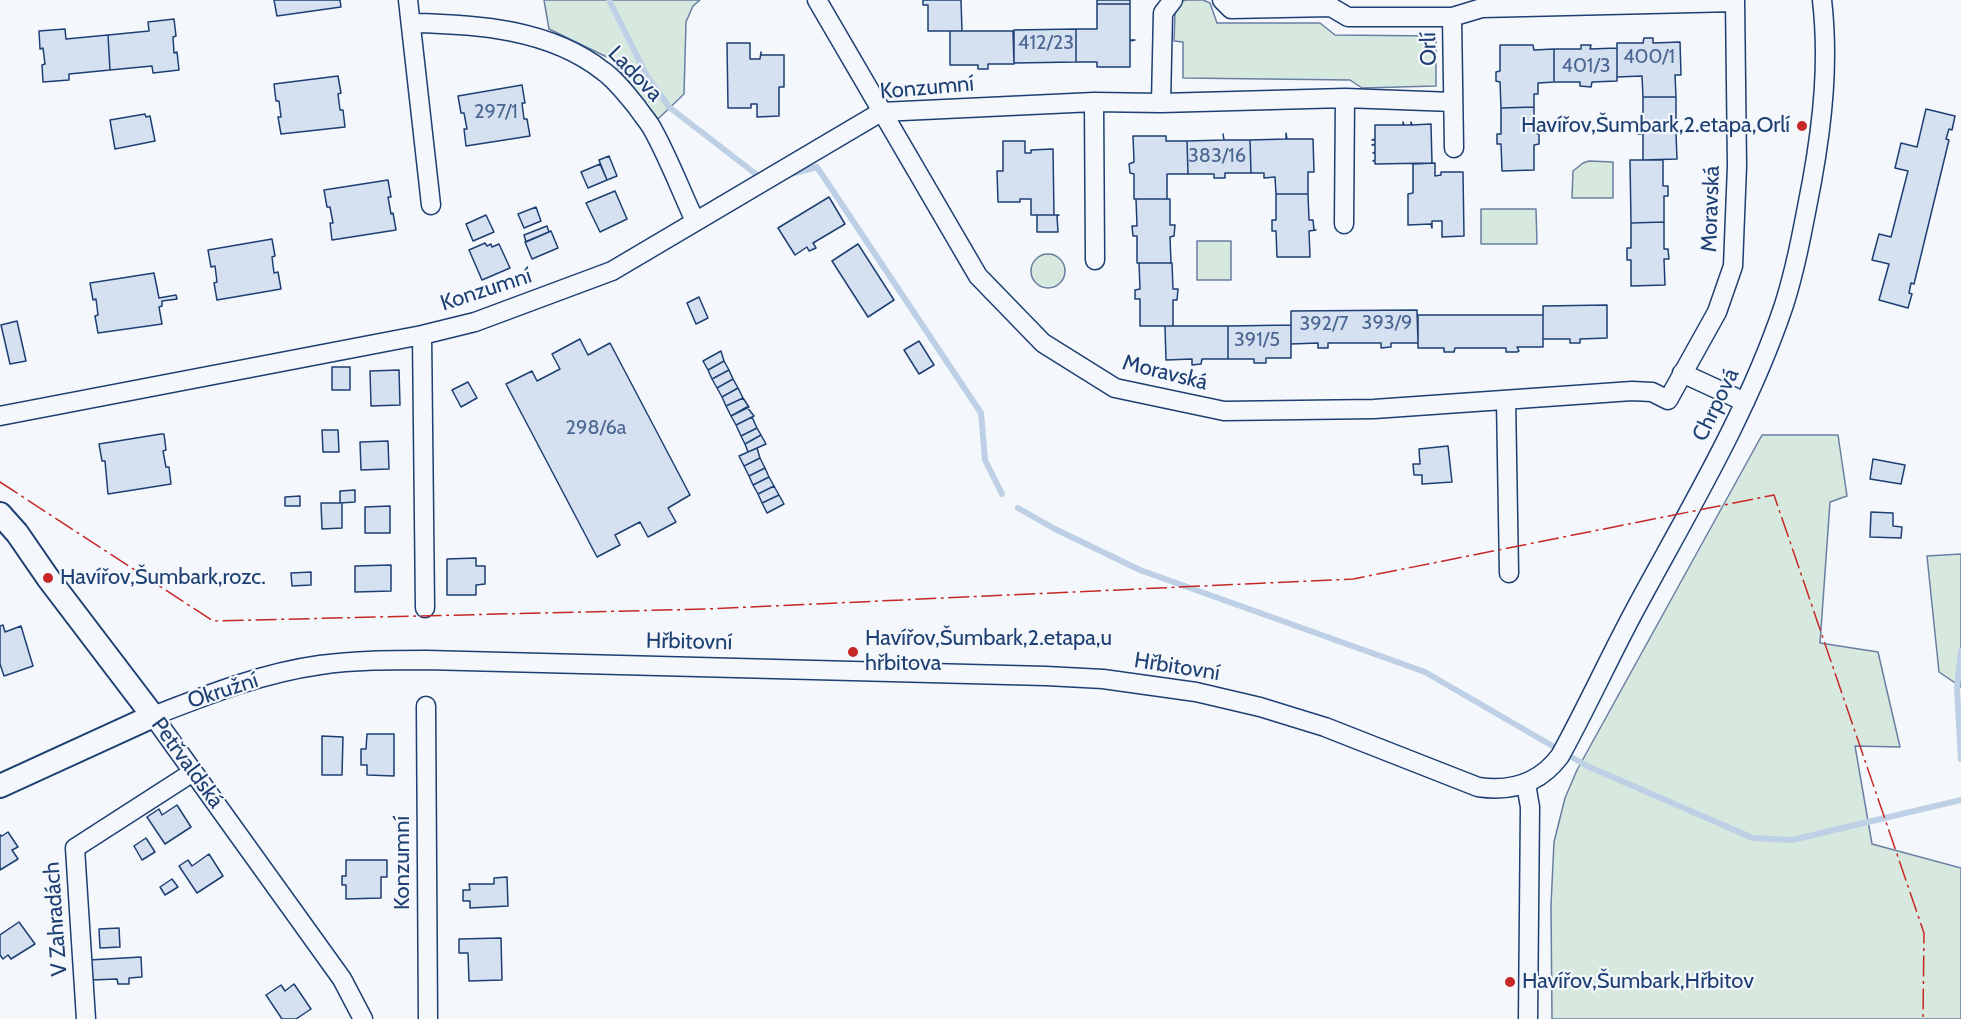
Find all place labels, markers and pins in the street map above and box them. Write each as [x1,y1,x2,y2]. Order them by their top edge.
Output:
place label: Havířov,Šumbark,2.etapa,Orlí [1521,113,1790,139]
marker: Havířov,Šumbark,2.etapa,Orlí [1795,119,1809,133]
place label: Havířov,Šumbark,rozc. [60,565,266,591]
marker: Havířov,Šumbark,rozc. [41,571,55,585]
place label: Havířov,Šumbark,2.etapa,u hřbitova [865,626,1112,678]
marker: Havířov,Šumbark,2.etapa,u hřbitova [846,645,860,659]
place label: Havířov,Šumbark,Hřbitov [1522,969,1754,995]
marker: Havířov,Šumbark,Hřbitov [1503,975,1517,989]

